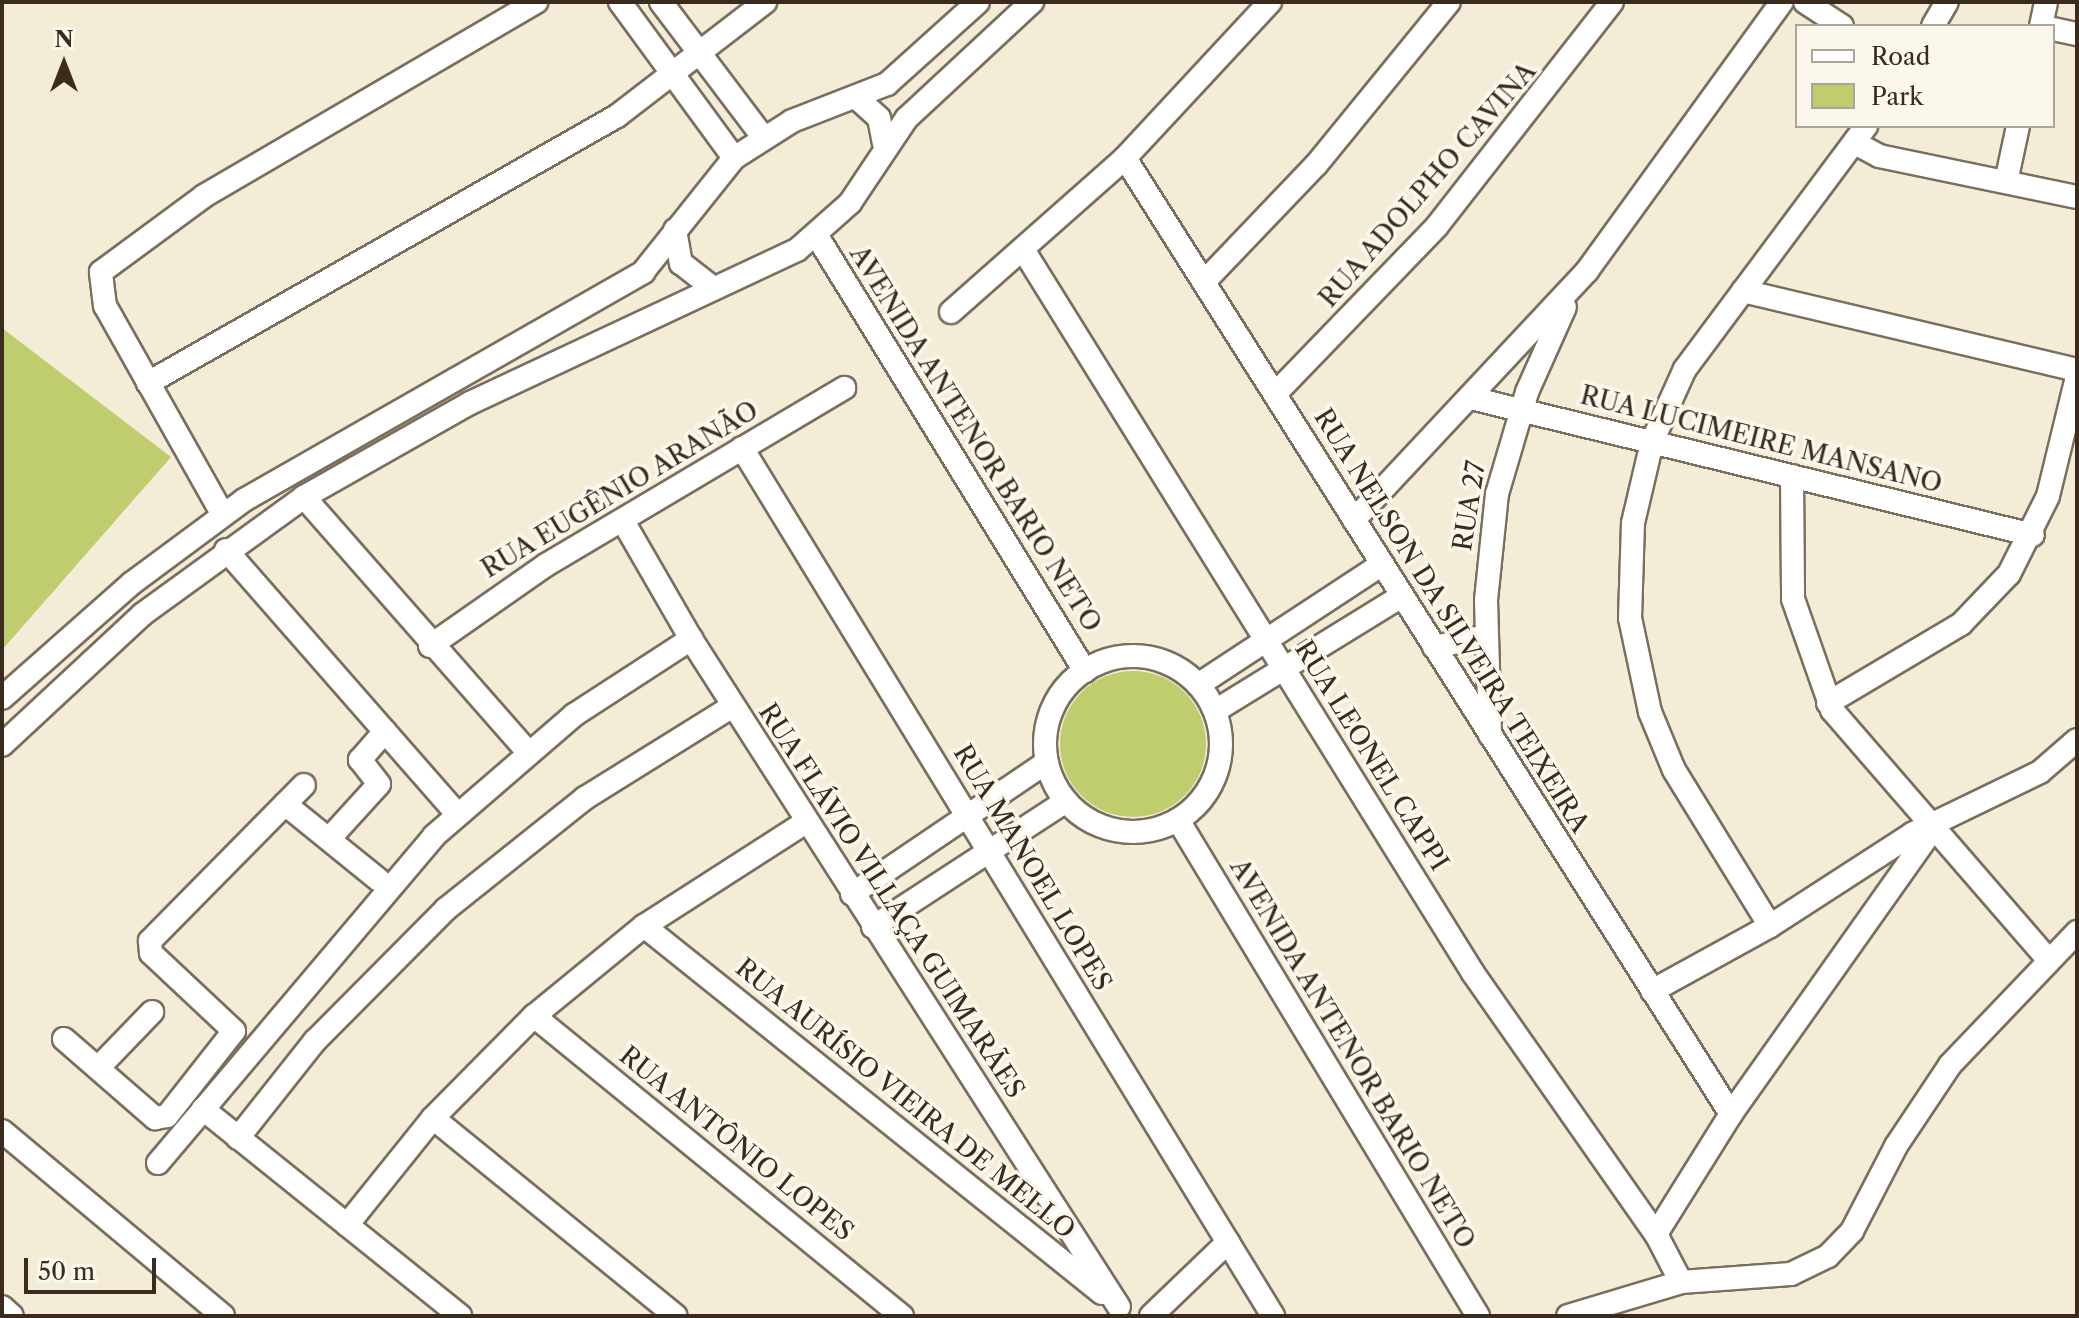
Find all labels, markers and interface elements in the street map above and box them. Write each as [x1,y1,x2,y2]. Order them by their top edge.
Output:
north arrow [24,24,104,104]
legend [1795,24,2055,128]
text: N [54,26,74,53]
text: Road [1871,42,1930,71]
street label: RUA ADOLPHO CAVINA [1312,55,1544,315]
text: Park [1871,82,1923,111]
street label: AVENIDA ANTENOR BARIO NETO [842,239,1108,639]
street label: RUA LUCIMEIRE MANSANO [1576,380,1946,500]
street label: RUA EUGÊNIO ARANÃO [475,394,765,586]
street label: RUA NELSON DA SILVEIRA TEIXEIRA [1306,402,1596,840]
street label: RUA 27 [1447,458,1493,554]
street label: RUA LEONEL CAPPI [1287,635,1455,877]
street label: RUA FLÁVIO VILLAÇA GUIMARÃES [751,697,1031,1105]
street label: RUA MANOEL LOPES [946,739,1118,997]
street label: AVENIDA ANTENOR BARIO NETO [1222,852,1482,1256]
street label: RUA AURÍSIO VIEIRA DE MELLO [727,951,1083,1247]
street label: RUA ANTÔNIO LOPES [612,1039,860,1249]
scale bar [28,1242,160,1292]
text: 50 m [38,1257,95,1286]

